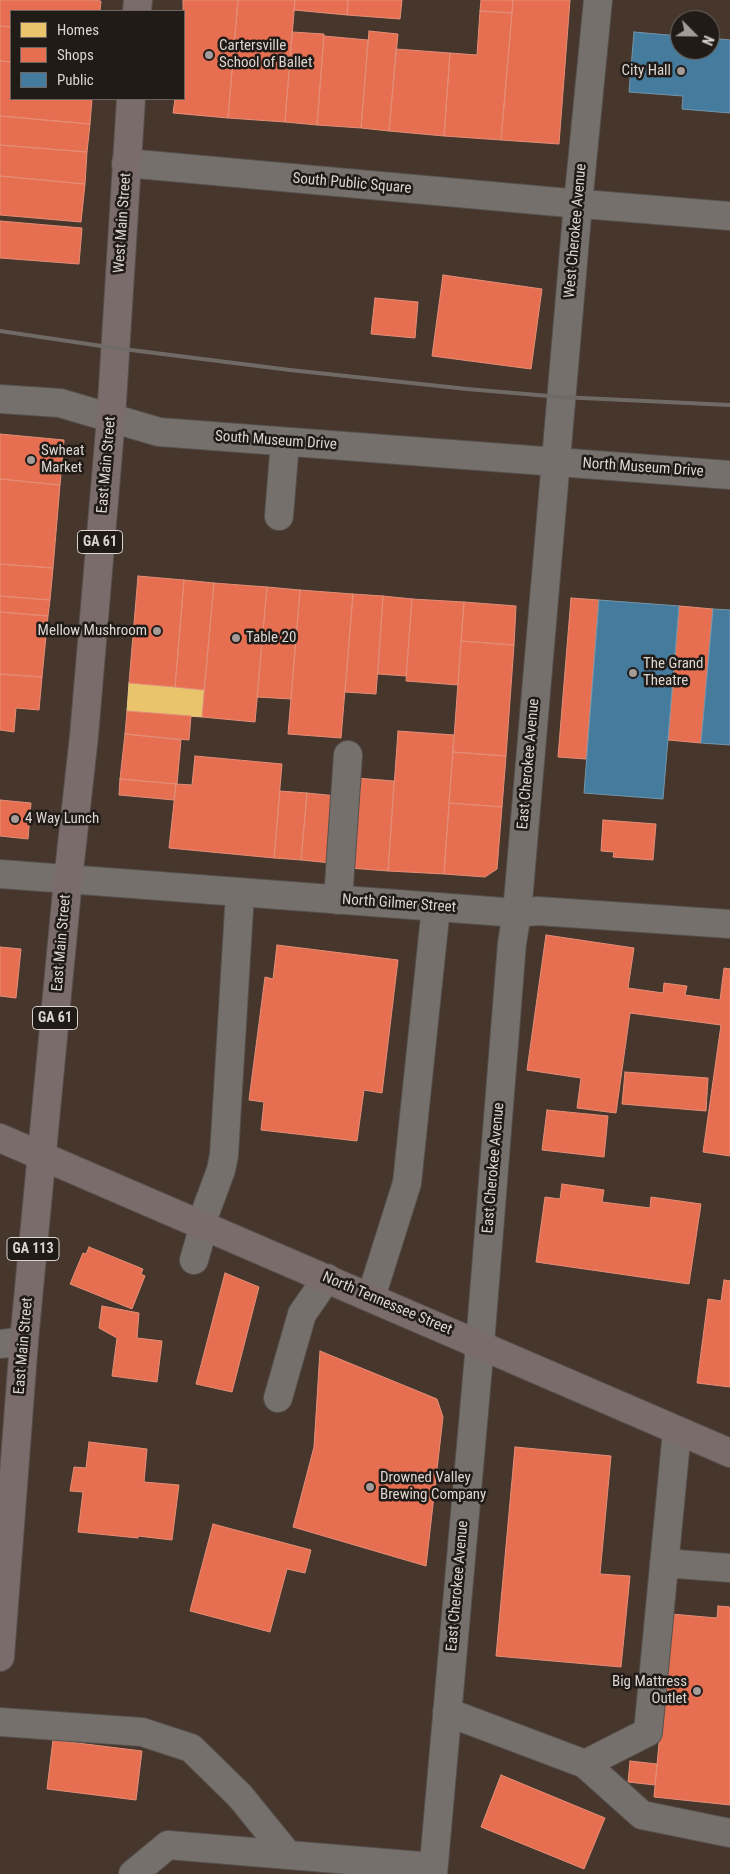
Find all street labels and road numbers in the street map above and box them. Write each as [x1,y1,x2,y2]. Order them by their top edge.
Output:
street label: West Cherokee Avenue [561,163,591,299]
street label: South Public Square [292,170,412,198]
street label: West Main Street [111,172,135,274]
street label: East Main Street [94,416,120,514]
street label: South Museum Drive [214,428,338,454]
street label: North Museum Drive [582,455,704,481]
road number: GA 61 [78,530,122,554]
street label: East Cherokee Avenue [514,698,544,830]
street label: North Gilmer Street [341,891,457,917]
street label: East Main Street [49,894,75,992]
road number: GA 61 [32,1006,78,1030]
street label: East Cherokee Avenue [479,1102,509,1234]
road number: GA 113 [7,1238,59,1260]
street label: North Tennessee Street [320,1269,454,1339]
street label: East Main Street [11,1297,37,1395]
street label: East Cherokee Avenue [443,1520,473,1652]

